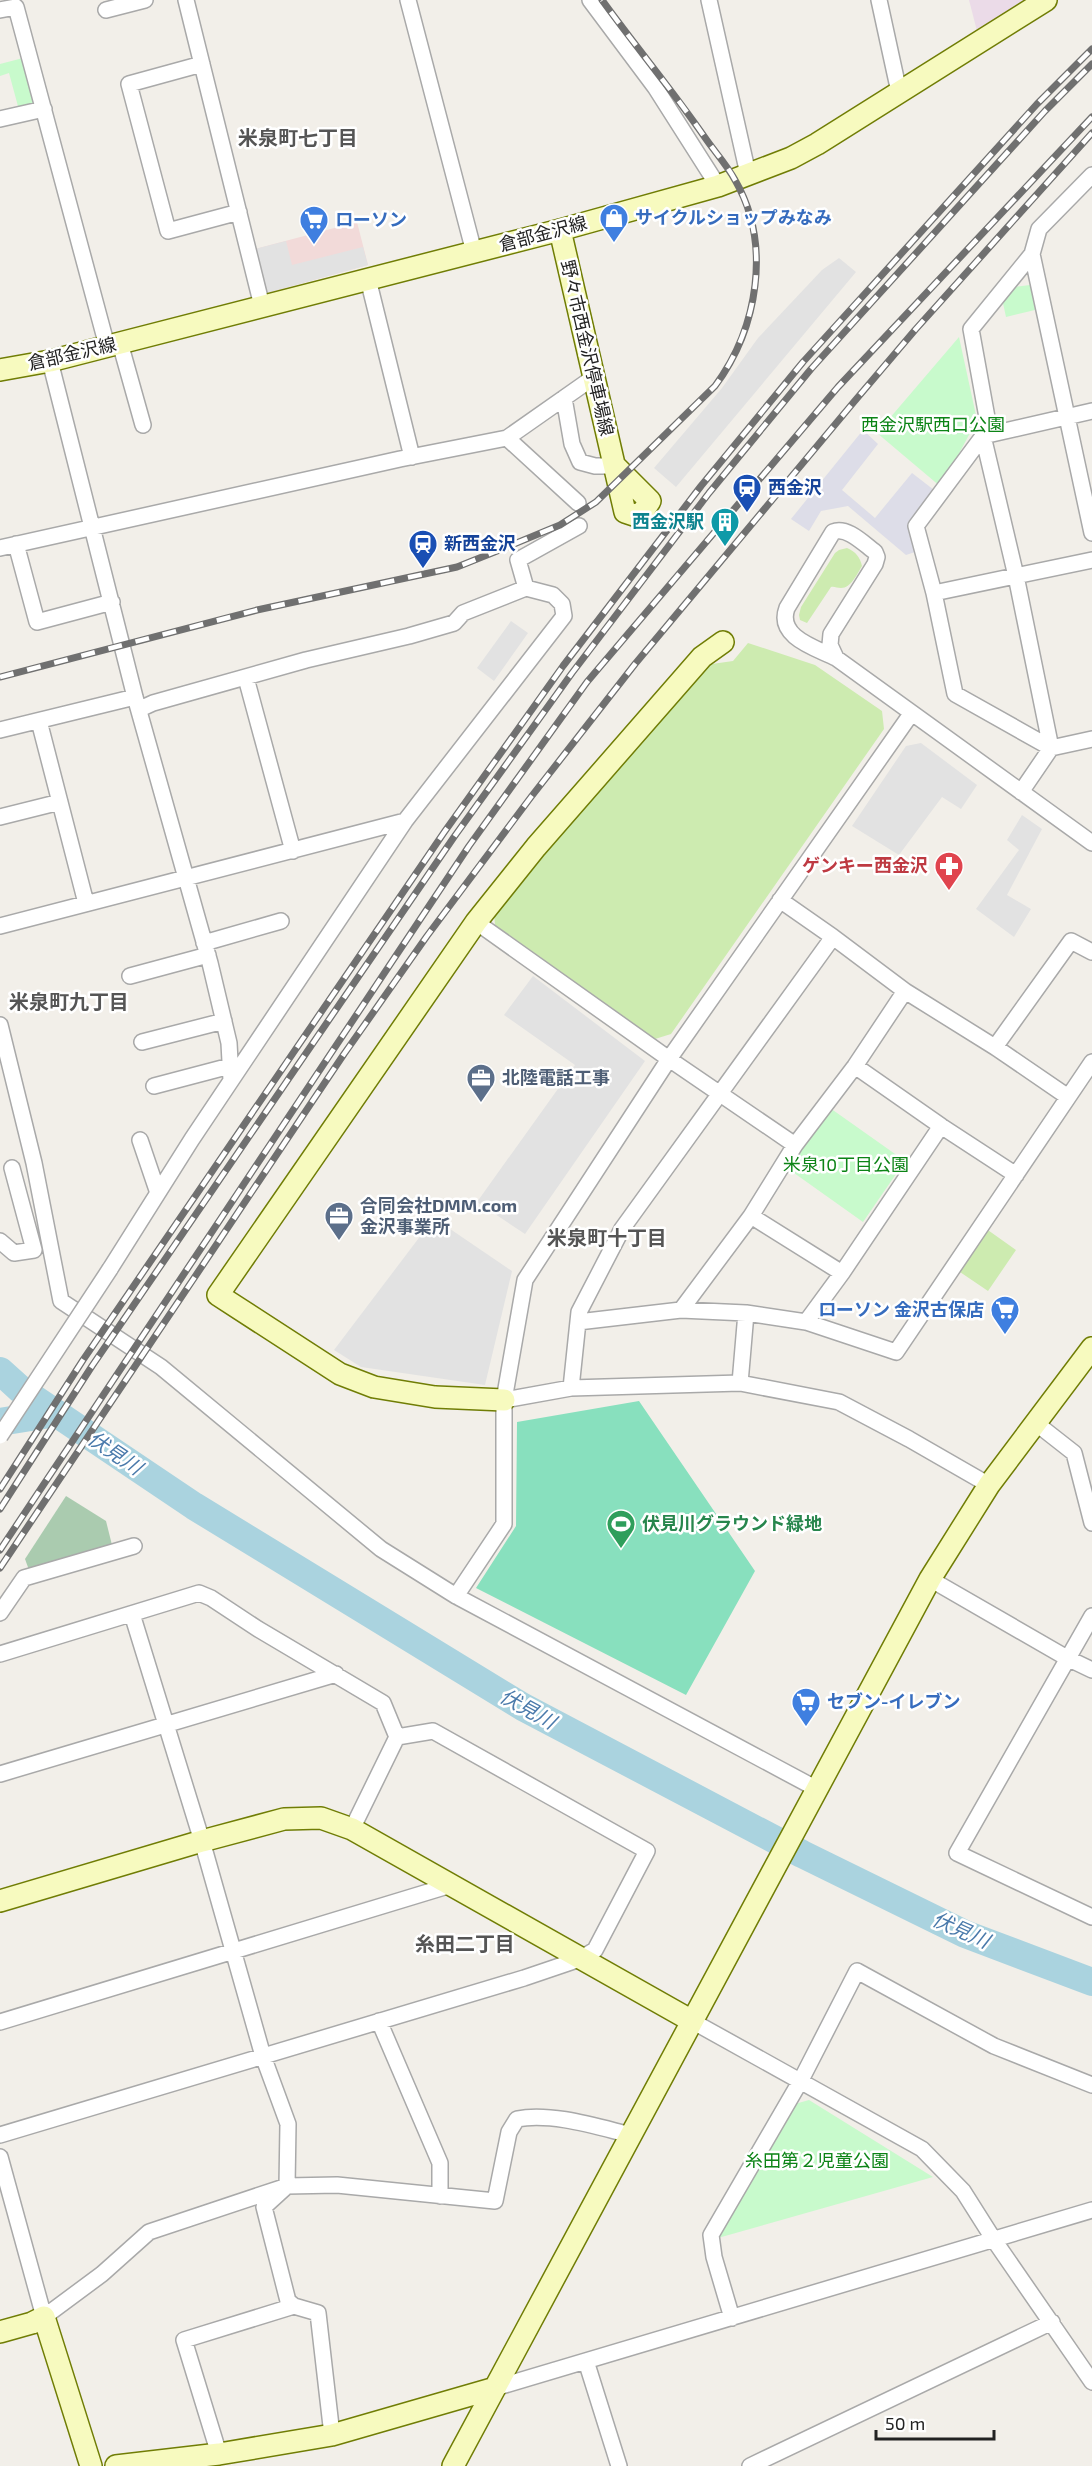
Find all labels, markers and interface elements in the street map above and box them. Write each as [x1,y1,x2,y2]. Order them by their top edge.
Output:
district label: 米泉町七丁目 [238,125,358,149]
shop icon: サイクルショップみなみ [598,202,630,244]
supermarket icon: ローソン [298,204,330,246]
place label: サイクルショップみなみ [635,206,832,228]
place label: ローソン [335,208,407,230]
street label: 倉部金沢線 [496,211,589,255]
street label: 野々市西金沢停車場線 [557,258,619,438]
street label: 倉部金沢線 [25,332,118,374]
park label: 西金沢駅西口公園 [861,413,1005,435]
station icon: 西金沢 [731,472,763,514]
place label: 西金沢 [768,476,822,498]
building icon: 西金沢駅 [709,506,741,548]
place label: 西金沢駅 [632,510,704,532]
station icon: 新西金沢 [407,528,439,570]
place label: 新西金沢 [444,532,516,554]
pharmacy icon: ゲンキー西金沢 [933,850,965,892]
place label: ゲンキー西金沢 [802,854,928,876]
district label: 米泉町九丁目 [9,989,129,1013]
office icon: 北陸電話工事 [465,1062,497,1104]
place label: 北陸電話工事 [502,1066,610,1088]
park label: 米泉10丁目公園 [783,1153,909,1175]
place label: 合同会社DMM.com 金沢事業所 [360,1194,517,1237]
office icon: 合同会社DMM.com 金沢事業所 [323,1200,355,1242]
district label: 米泉町十丁目 [547,1225,667,1249]
supermarket icon: ローソン 金沢古保店 [989,1294,1021,1336]
place label: ローソン 金沢古保店 [818,1298,984,1320]
water label: 伏見川 [84,1425,149,1480]
sports icon: 伏見川グラウンド緑地 [605,1508,637,1550]
place label: 伏見川グラウンド緑地 [642,1512,822,1534]
water label: 伏見川 [496,1683,562,1734]
supermarket icon: セブン-イレブン [790,1686,822,1728]
place label: セブン-イレブン [827,1690,960,1712]
water label: 伏見川 [929,1906,996,1953]
district label: 糸田二丁目 [415,1931,515,1955]
park label: 糸田第２児童公園 [745,2149,889,2171]
scale bar [876,2403,994,2441]
text: 50 m [885,2412,925,2434]

